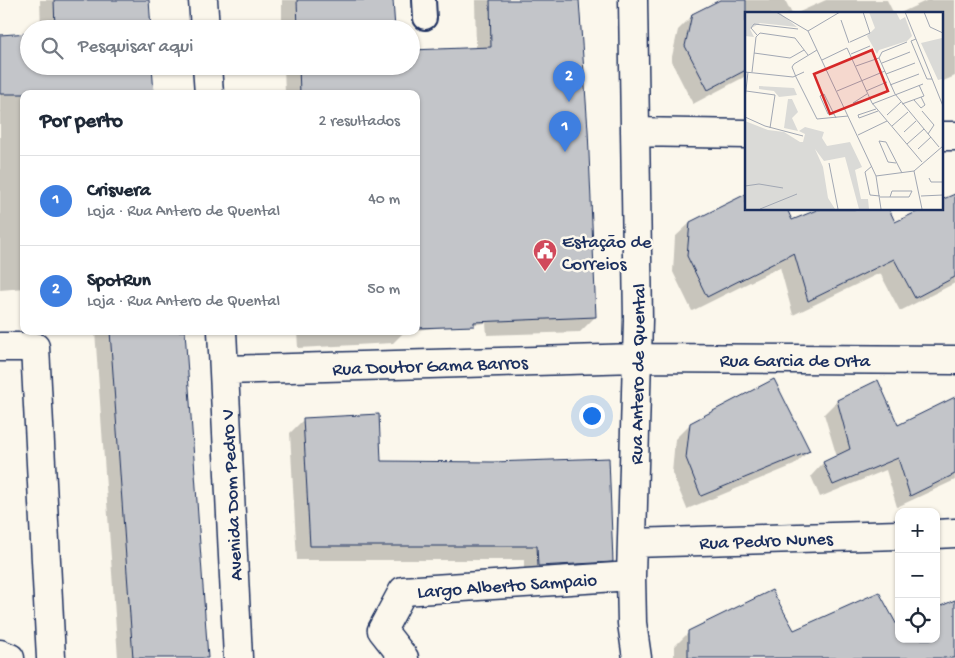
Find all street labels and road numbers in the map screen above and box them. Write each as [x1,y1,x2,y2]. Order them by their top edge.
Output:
street label: Rua Antero de Quental [626,283,653,465]
street label: Rua Garcia de Orta [720,351,872,374]
street label: Rua Doutor Gama Barros [332,353,529,382]
street label: Avenida Dom Pedro V [218,408,249,581]
street label: Rua Pedro Nunes [699,529,834,556]
street label: Largo Alberto Sampaio [417,570,598,605]

